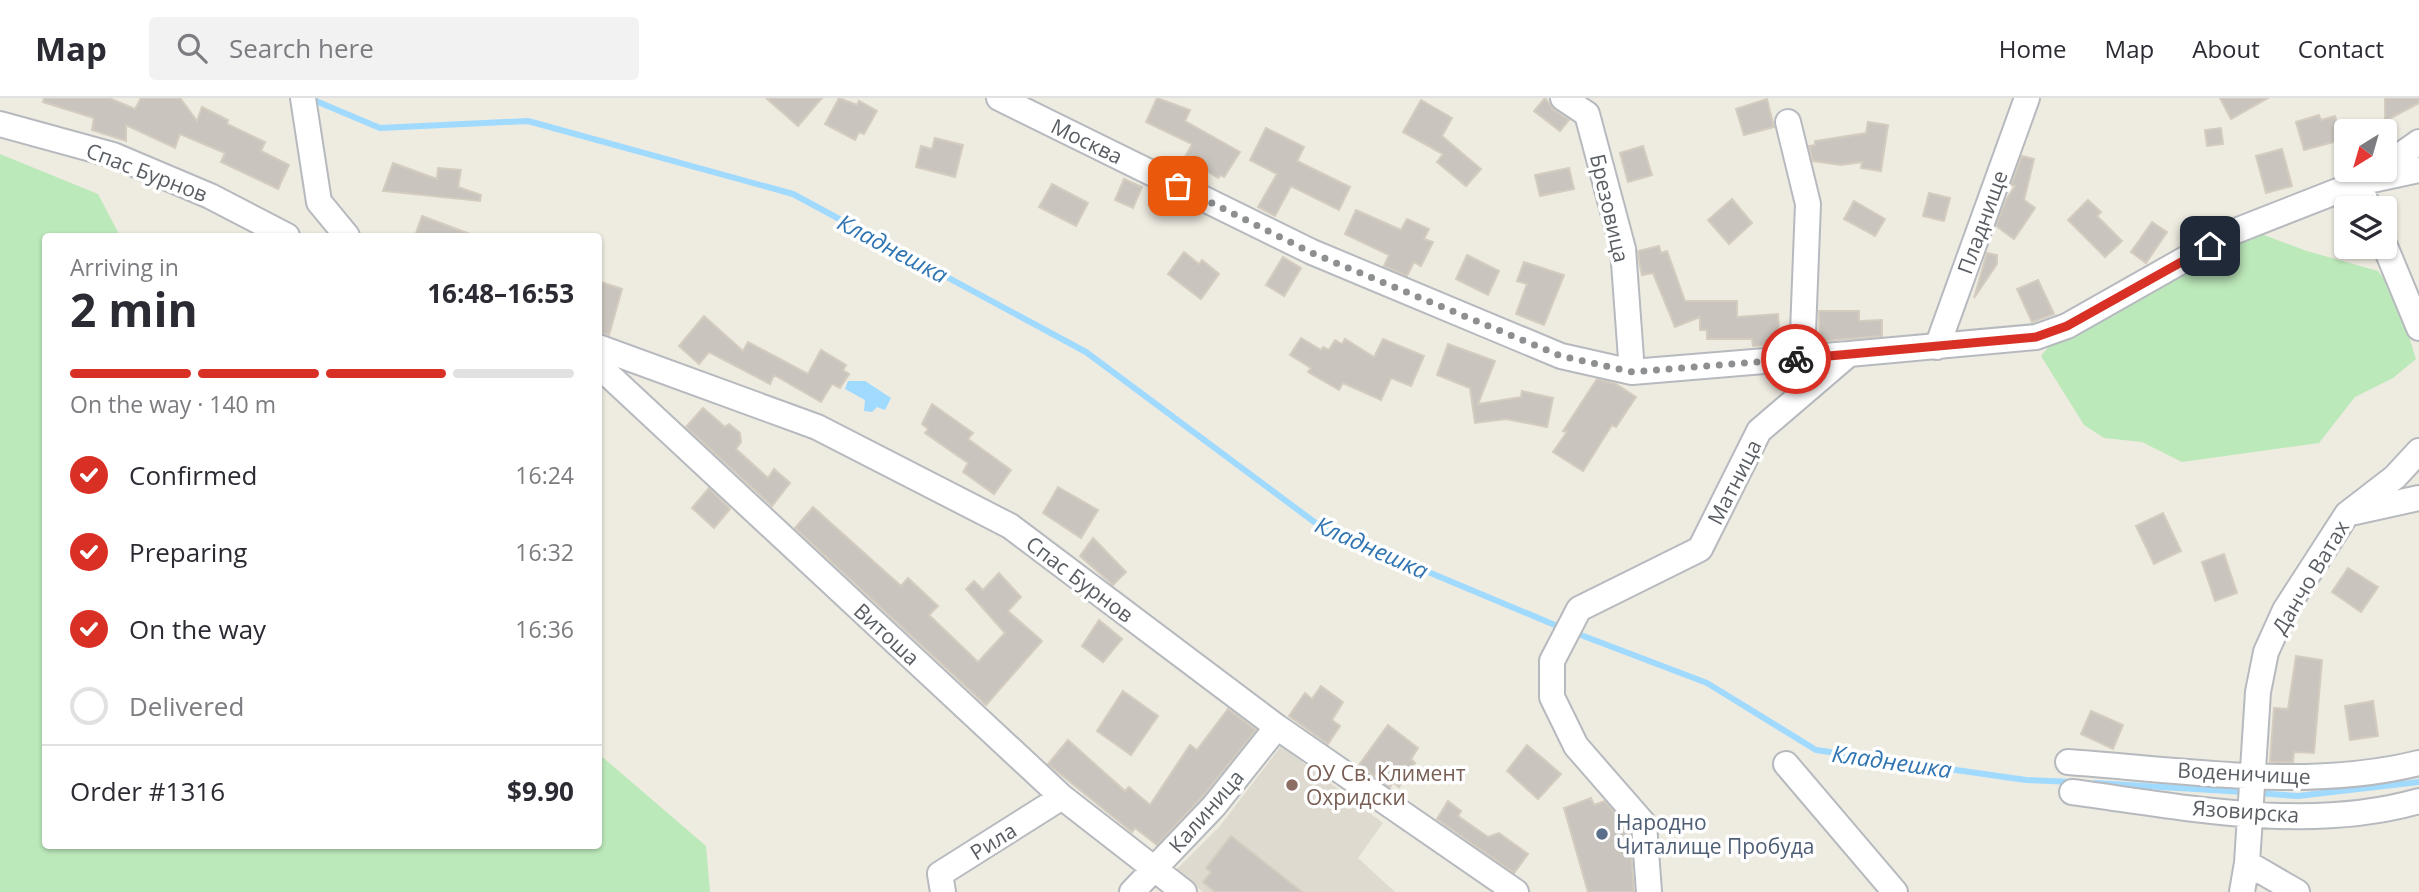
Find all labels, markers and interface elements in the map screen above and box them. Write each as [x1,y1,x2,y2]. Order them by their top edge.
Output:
search box [149,17,639,80]
text: Map [35,26,107,71]
icon: search [173,29,211,67]
text: Search here [229,30,374,66]
text: Home [1999,32,2067,65]
text: Map [2105,32,2154,65]
text: About [2192,32,2260,65]
text: Contact [2298,32,2384,65]
street label: Москва [1047,112,1127,170]
north arrow [2334,119,2398,182]
map controls [2334,119,2397,259]
street label: Спас Бурнов [82,136,212,208]
street label: Брезовица [1584,151,1636,265]
pin [1148,156,1208,216]
street label: Пладнище [1950,166,2014,278]
icon: bag [1159,167,1197,205]
button: layers [2334,196,2397,259]
water label: Кладнешка [832,206,954,290]
pin [2180,216,2240,276]
icon: home [2191,227,2229,265]
text: Arriving in [70,251,179,283]
text: 16:48–16:53 [427,275,574,311]
text: 2 min [70,278,198,340]
courier [1761,324,1831,394]
icon: bike [1777,340,1815,378]
text: On the way · 140 m [70,388,276,420]
street label: Матница [1701,435,1767,529]
icon: check [70,456,108,494]
text: Confirmed [129,457,257,493]
text: 16:24 [515,459,574,491]
water label: Кладнешка [1310,508,1434,586]
street label: Данчо Ватах [2265,515,2355,639]
street label: Спас Бурнов [1021,529,1139,629]
icon: check [70,533,108,571]
text: Preparing [129,534,247,570]
text: 16:32 [515,536,574,568]
street label: Витоша [848,597,926,671]
icon: check [70,610,108,648]
text: On the way [129,611,266,647]
text: 16:36 [515,613,574,645]
text: Delivered [129,688,244,724]
water label: Кладнешка [1830,737,1954,785]
street label: Воденичище [2177,756,2311,790]
place label: ОУ Св. Климент Охридски [1306,759,1466,811]
street label: Калиница [1162,764,1250,858]
text: Order #1316 [70,773,225,809]
text: $9.90 [507,773,574,809]
marker: ОУ Св. Климент Охридски [1284,777,1300,793]
street label: Язовирска [2192,793,2300,829]
place label: Народно Читалище Пробуда [1616,808,1814,860]
street label: Рила [965,816,1021,866]
marker: Народно Читалище Пробуда [1594,826,1610,842]

